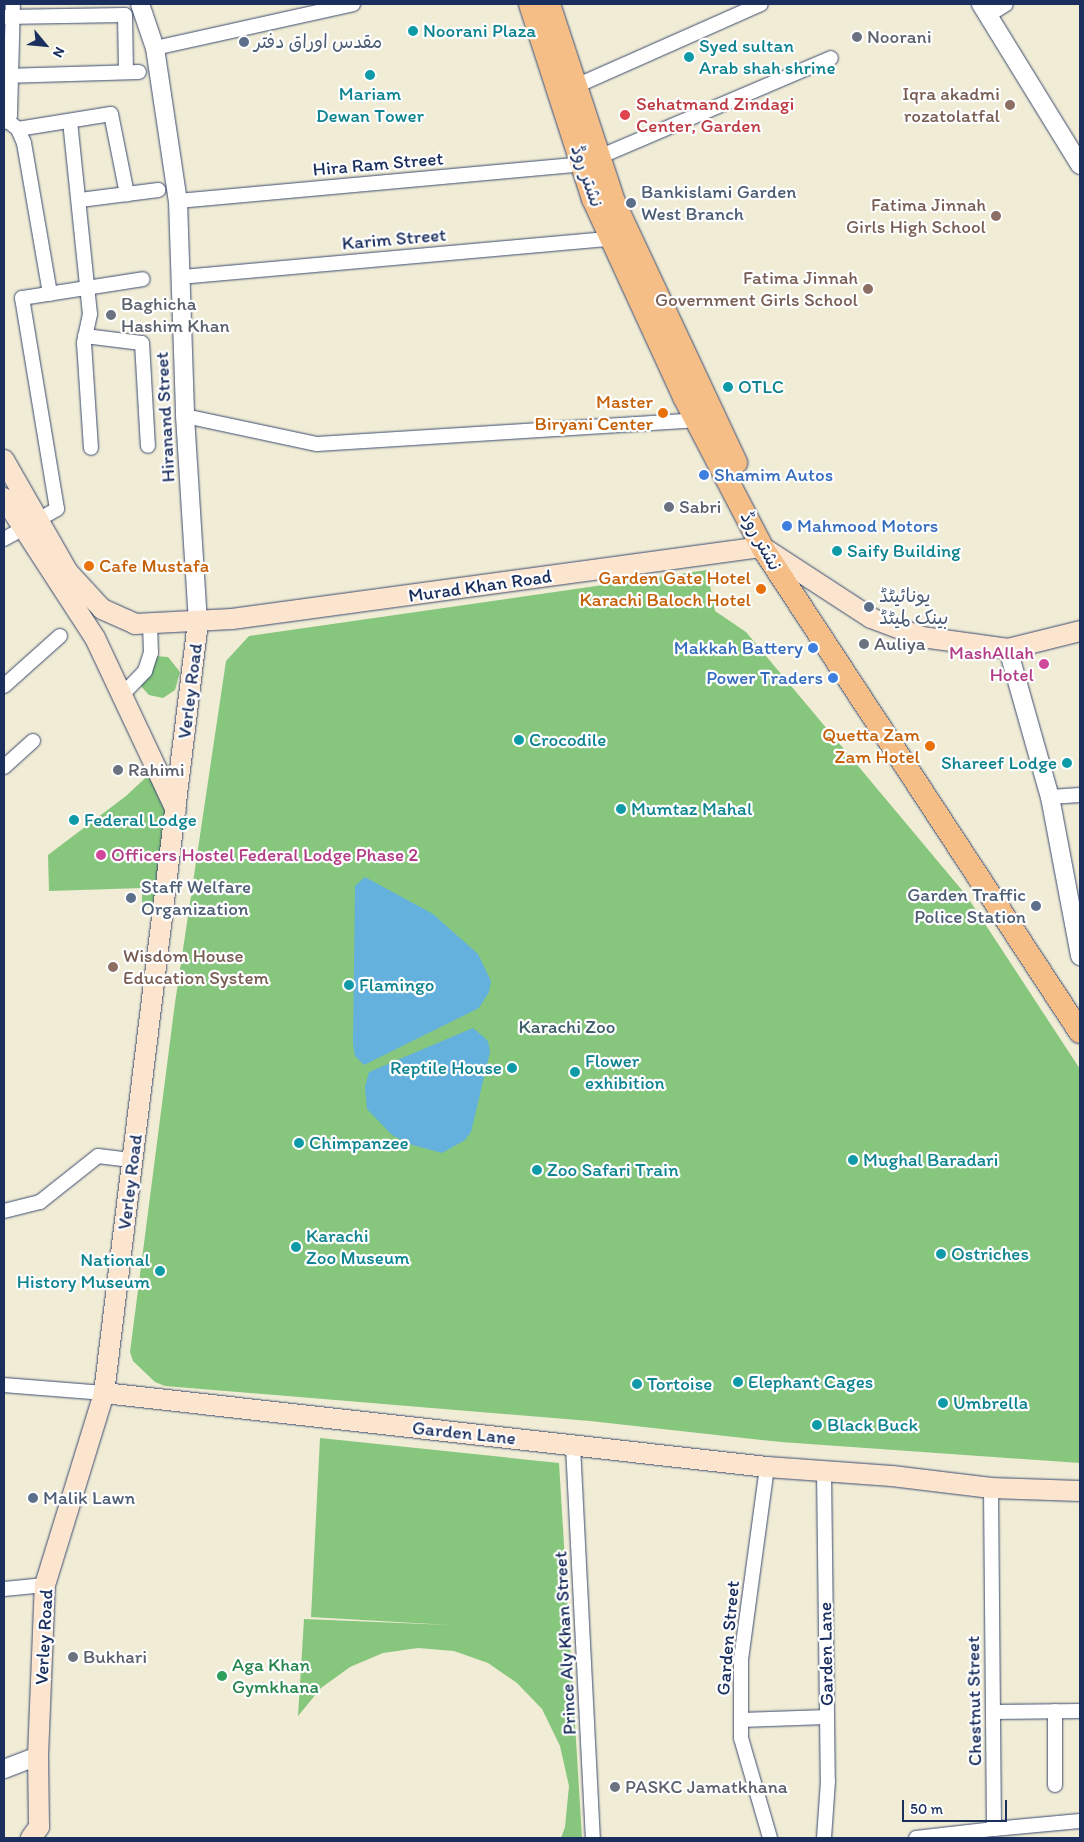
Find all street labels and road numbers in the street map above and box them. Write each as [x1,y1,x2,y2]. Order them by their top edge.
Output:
street label: نشتر روڈ [566,142,608,210]
street label: Hira Ram Street [312,147,444,181]
street label: Karim Street [341,223,447,255]
street label: Hiranand Street [150,351,180,483]
street label: نشتر روڈ [735,507,787,575]
street label: Murad Khan Road [407,565,553,607]
street label: Verley Road [173,642,207,740]
street label: Verley Road [113,1133,147,1231]
street label: Garden Lane [411,1416,517,1450]
street label: Prince Aly Khan Street [549,1551,581,1735]
street label: Garden Street [712,1580,744,1696]
street label: Verley Road [30,1589,58,1685]
street label: Garden Lane [814,1602,838,1706]
street label: Chestnut Street [961,1636,987,1766]

